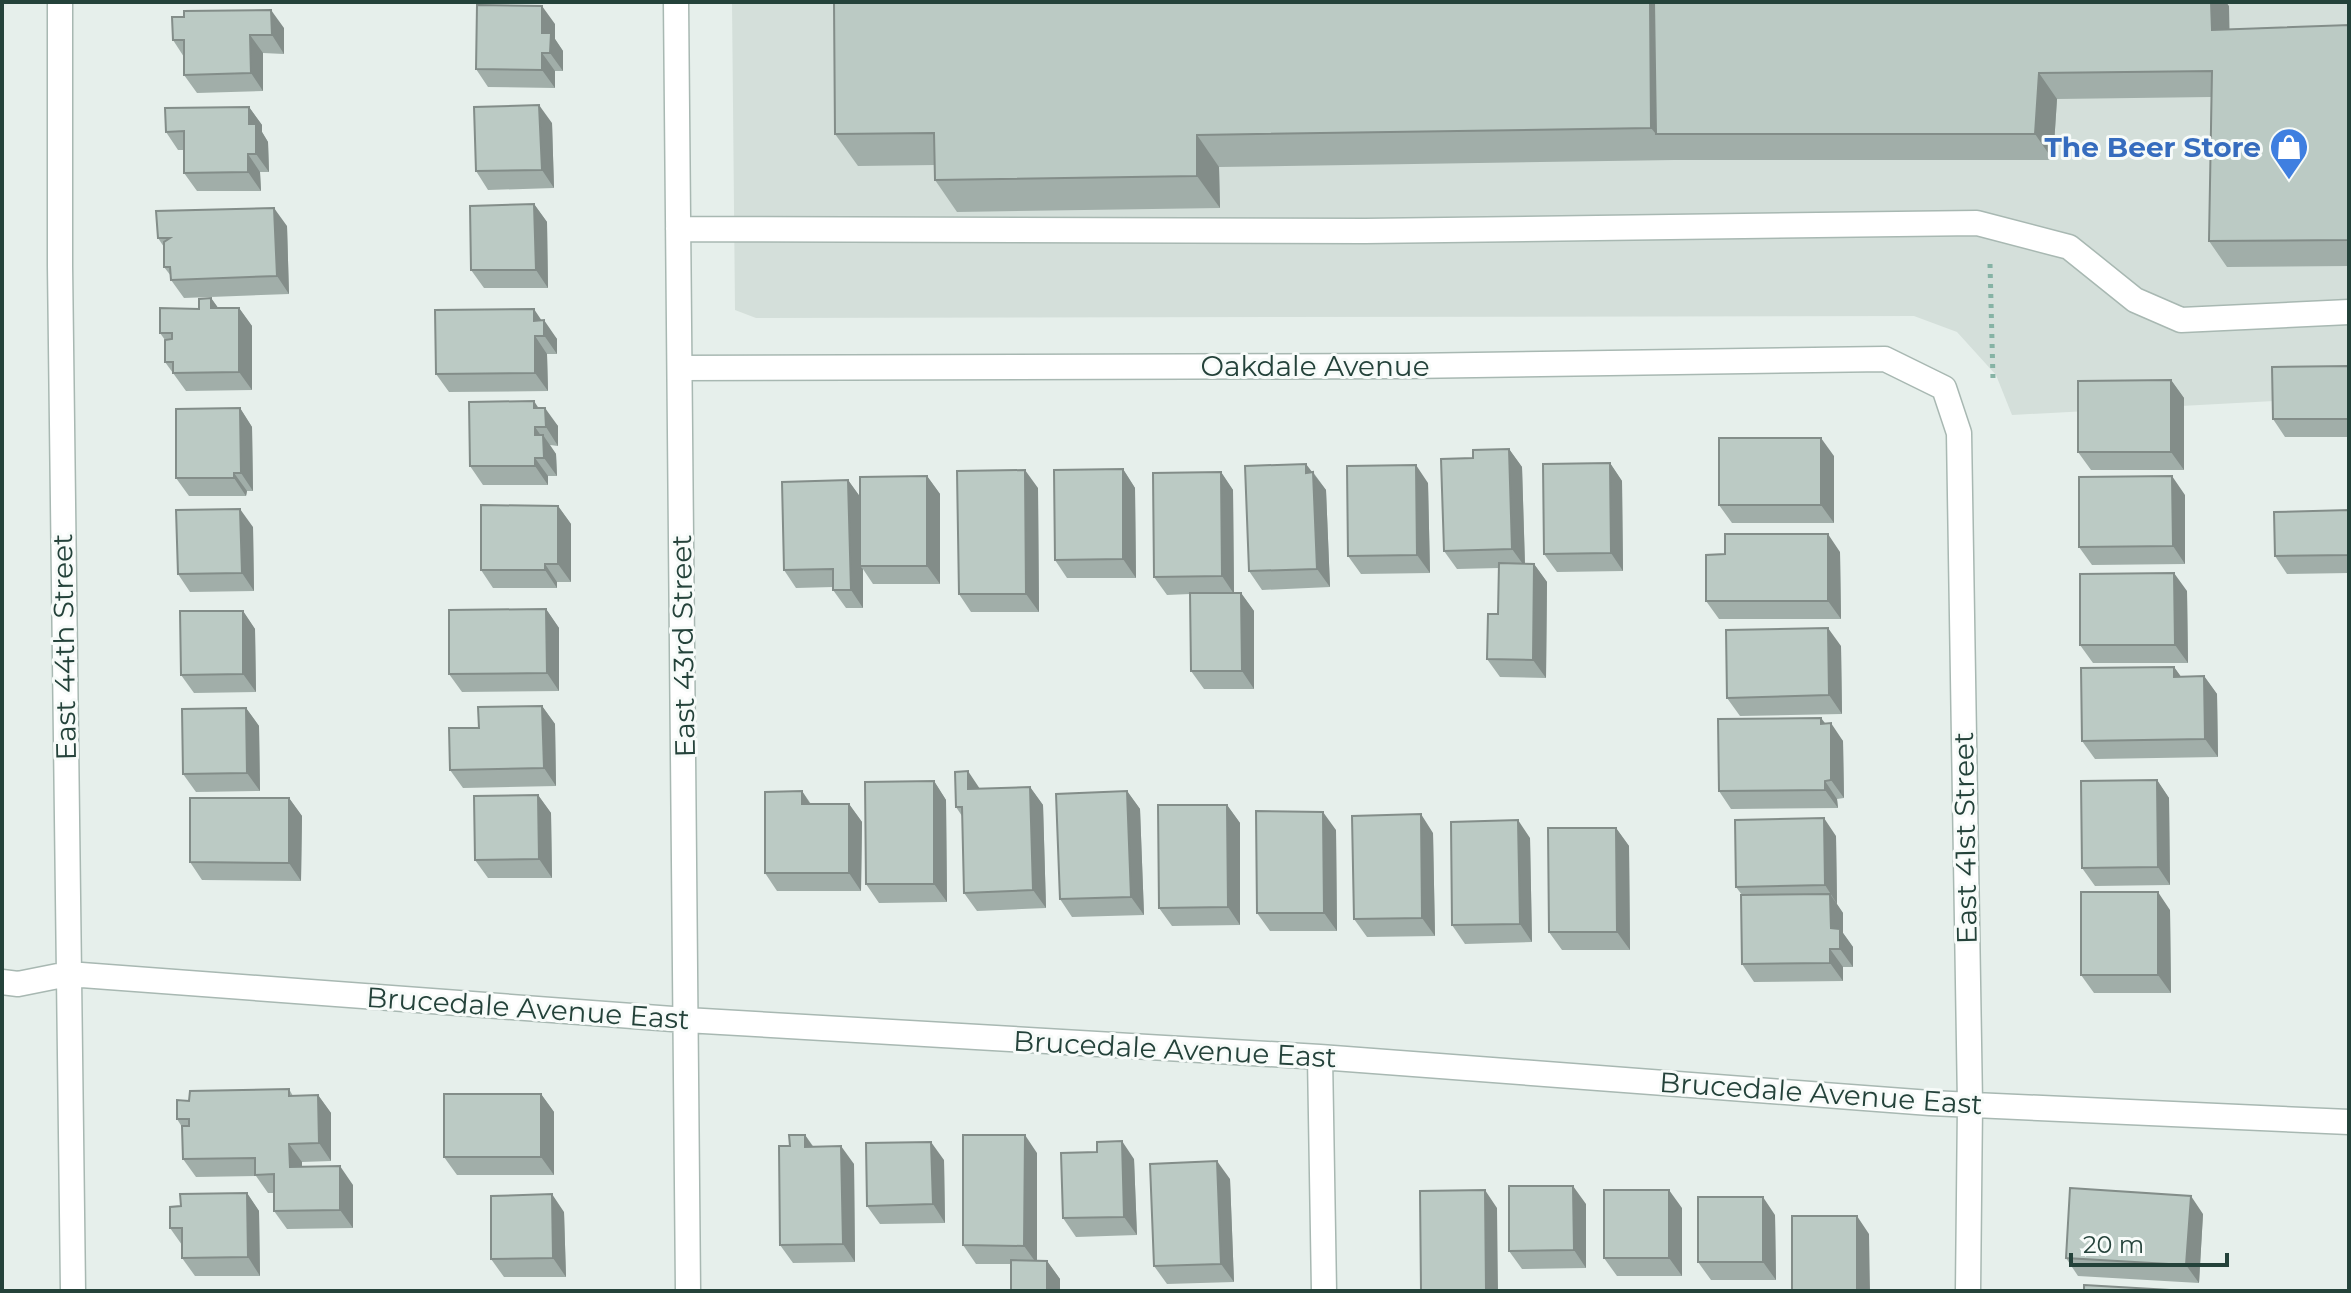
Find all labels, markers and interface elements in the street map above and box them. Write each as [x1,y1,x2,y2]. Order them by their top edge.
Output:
shop icon: The Beer Store [2268,126,2310,181]
place label: The Beer Store [2044,130,2261,164]
street label: Oakdale Avenue [1200,349,1430,383]
street label: East 44th Street [45,533,83,761]
street label: East 43rd Street [664,534,702,758]
street label: East 41st Street [1946,732,1984,944]
street label: Brucedale Avenue East [365,980,691,1036]
street label: Brucedale Avenue East [1012,1024,1338,1074]
street label: Brucedale Avenue East [1658,1065,1984,1121]
scale bar [2071,1217,2227,1267]
text: 20 m [2083,1230,2144,1259]

